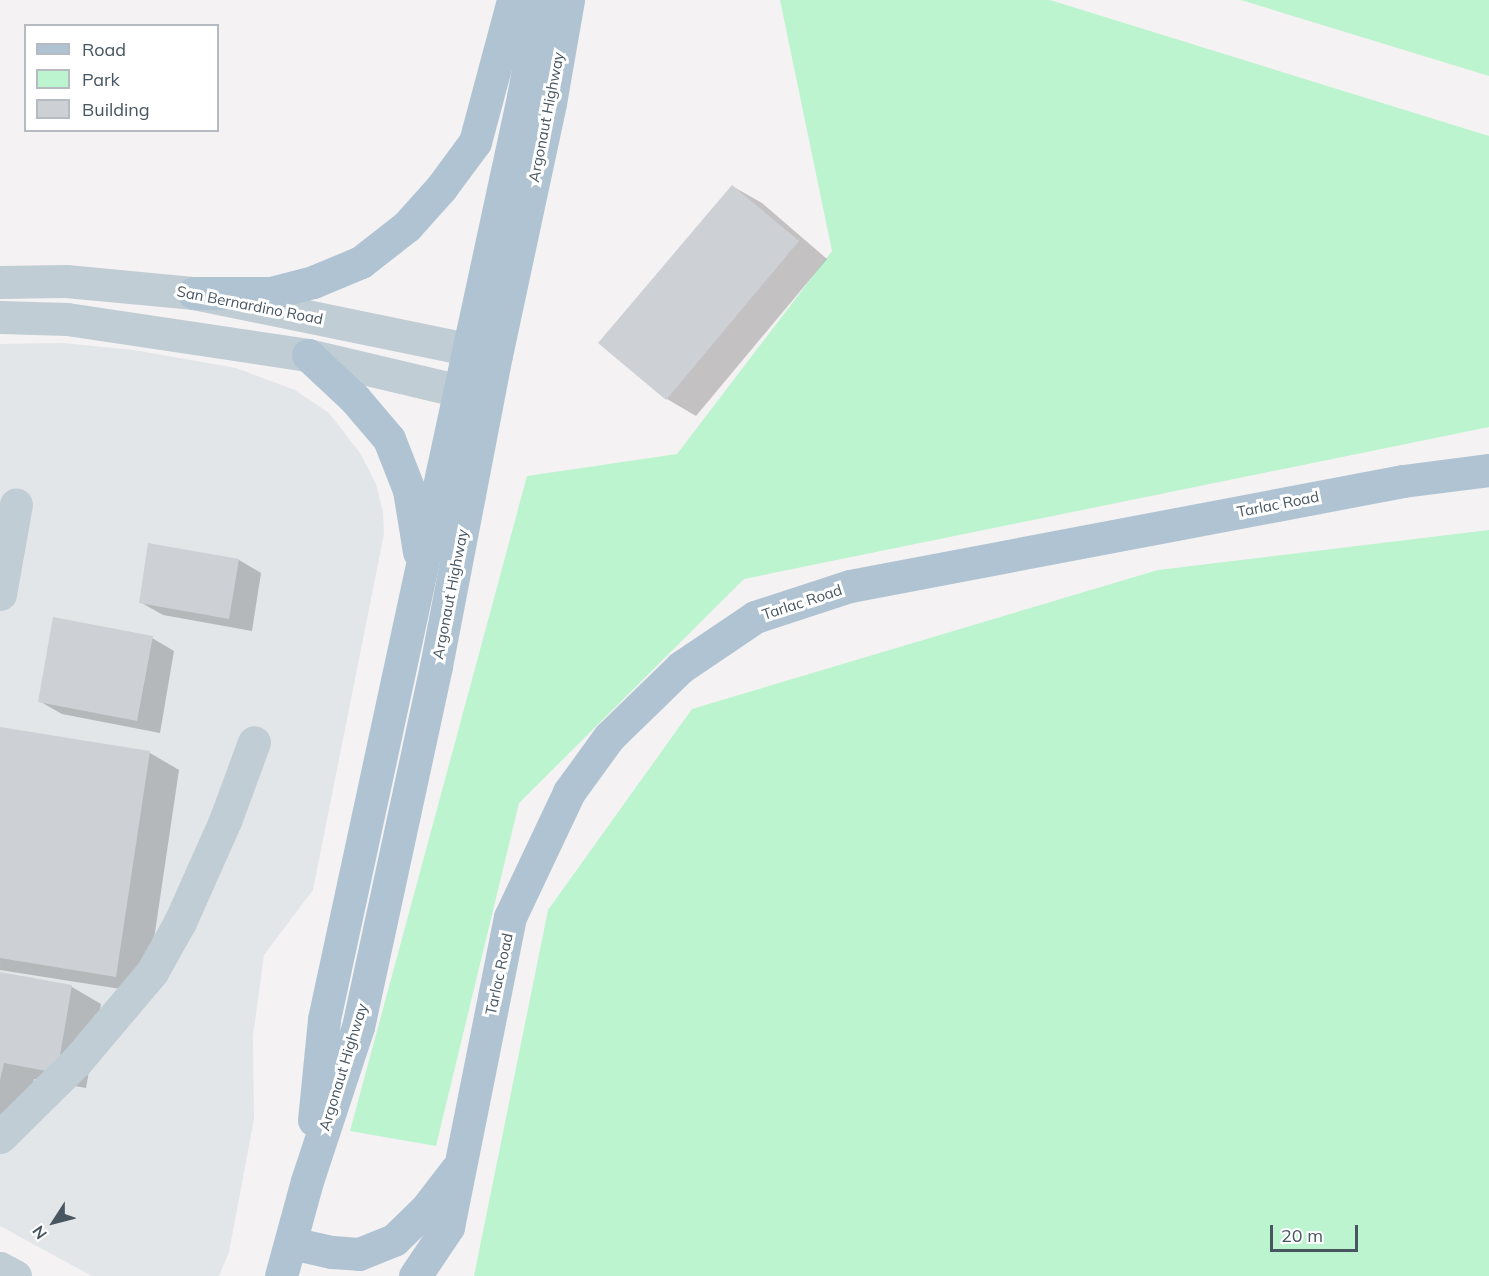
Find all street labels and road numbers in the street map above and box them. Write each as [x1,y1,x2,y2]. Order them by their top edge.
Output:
street label: Argonaut Highway [525,50,567,184]
street label: San Bernardino Road [175,282,325,328]
street label: Tarlac Road [1236,487,1320,521]
street label: Argonaut Highway [429,527,471,661]
street label: Tarlac Road [760,581,844,623]
street label: Tarlac Road [482,932,516,1016]
street label: Argonaut Highway [315,1001,371,1133]

